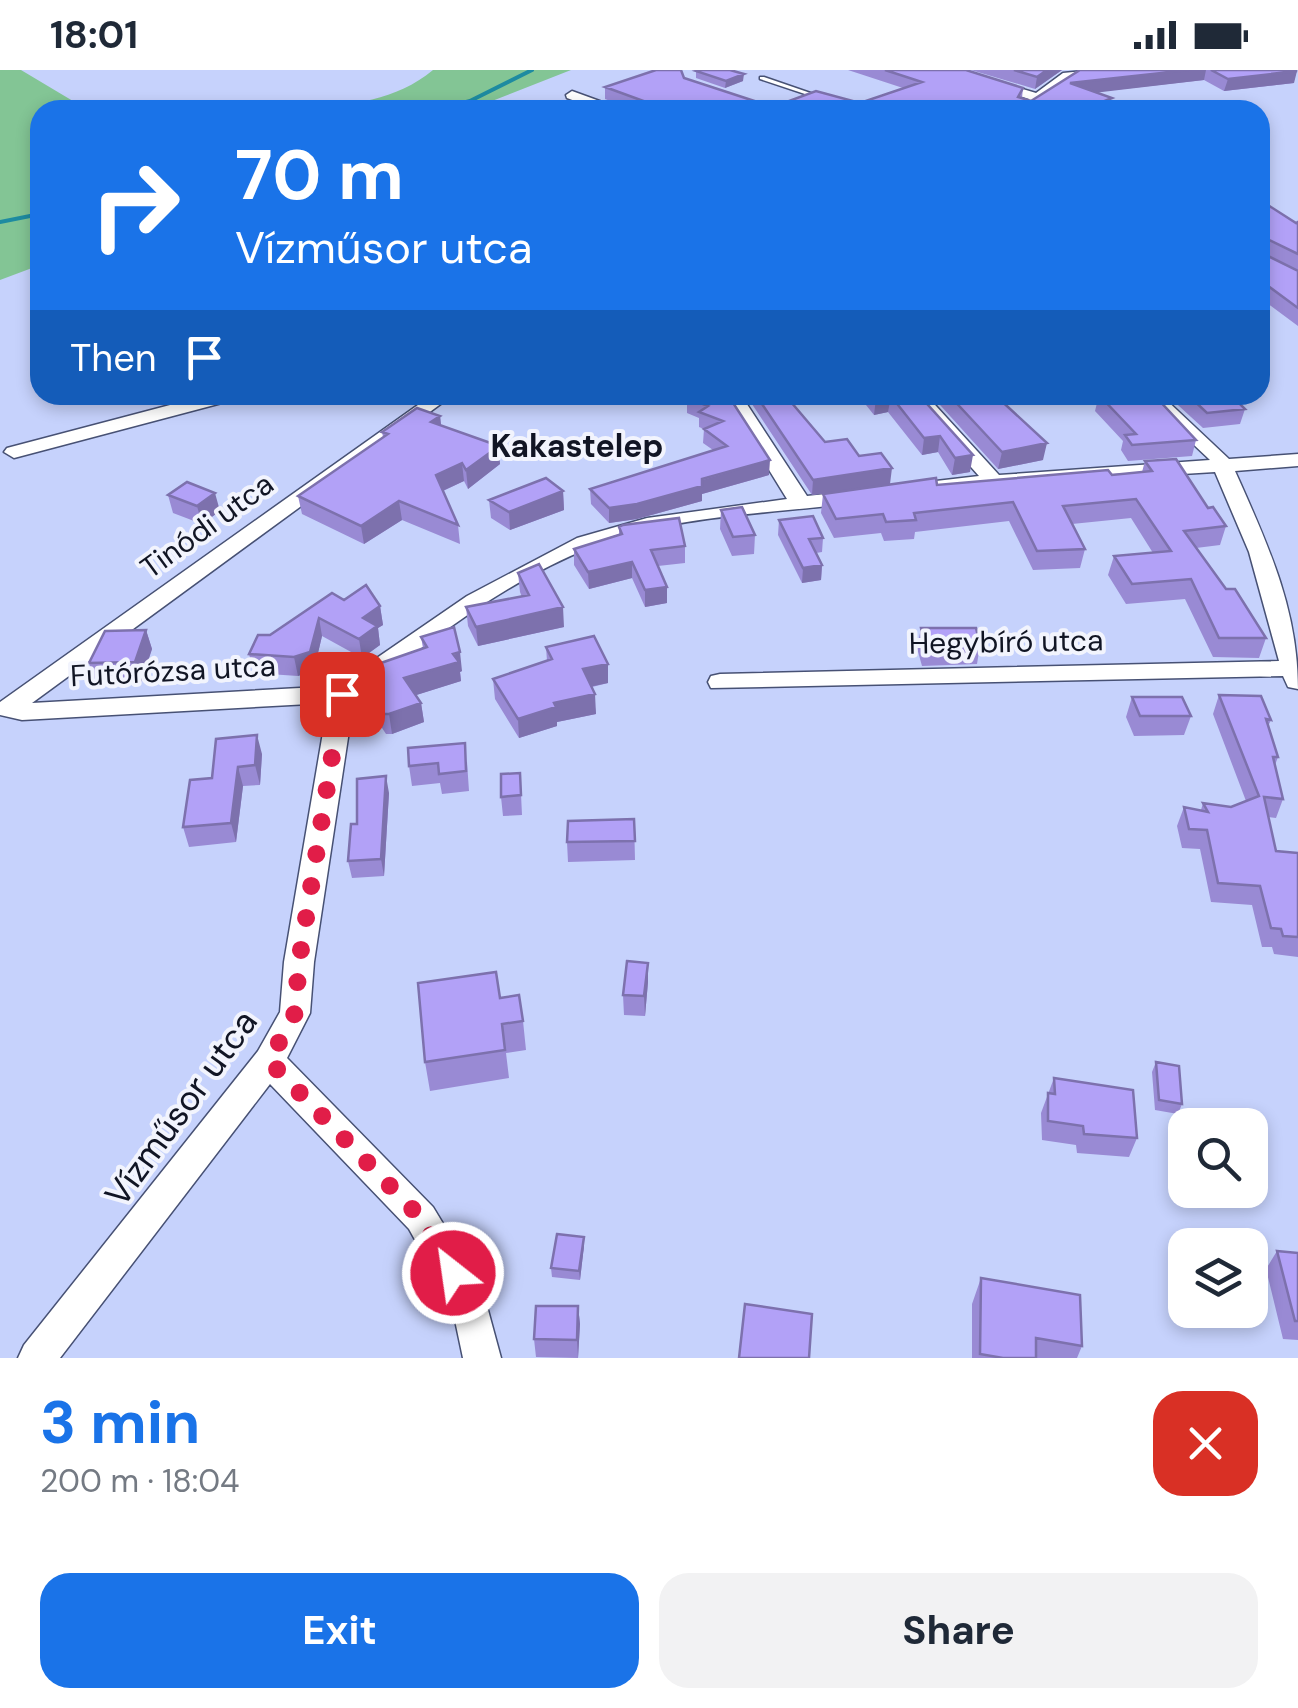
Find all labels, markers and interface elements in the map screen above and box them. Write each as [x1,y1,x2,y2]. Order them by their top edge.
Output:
text: 18:01 [50,10,138,60]
text: 70 m [235,130,404,221]
icon: right [70,140,200,270]
text: Vízműsor utca [235,218,533,277]
icon: arrive [177,330,232,385]
text: Then [70,333,157,383]
district label: Kakastelep [490,425,664,467]
street label: Tinódi utca [133,464,281,587]
street label: Hegybíró utca [908,620,1104,663]
street label: Futórózsa utca [69,646,277,695]
pin [300,652,385,737]
icon: arrive [315,667,370,722]
street label: Vízműsor utca [94,1001,268,1215]
map controls [1168,1108,1268,1328]
button: search [1168,1108,1268,1208]
position arrow [401,1221,505,1325]
button: layers [1168,1228,1268,1328]
text: 3 min [40,1383,200,1462]
button: close [1153,1391,1258,1496]
text: 200 m · 18:04 [40,1460,240,1502]
button: Exit [40,1573,639,1688]
button: Share [659,1573,1258,1688]

